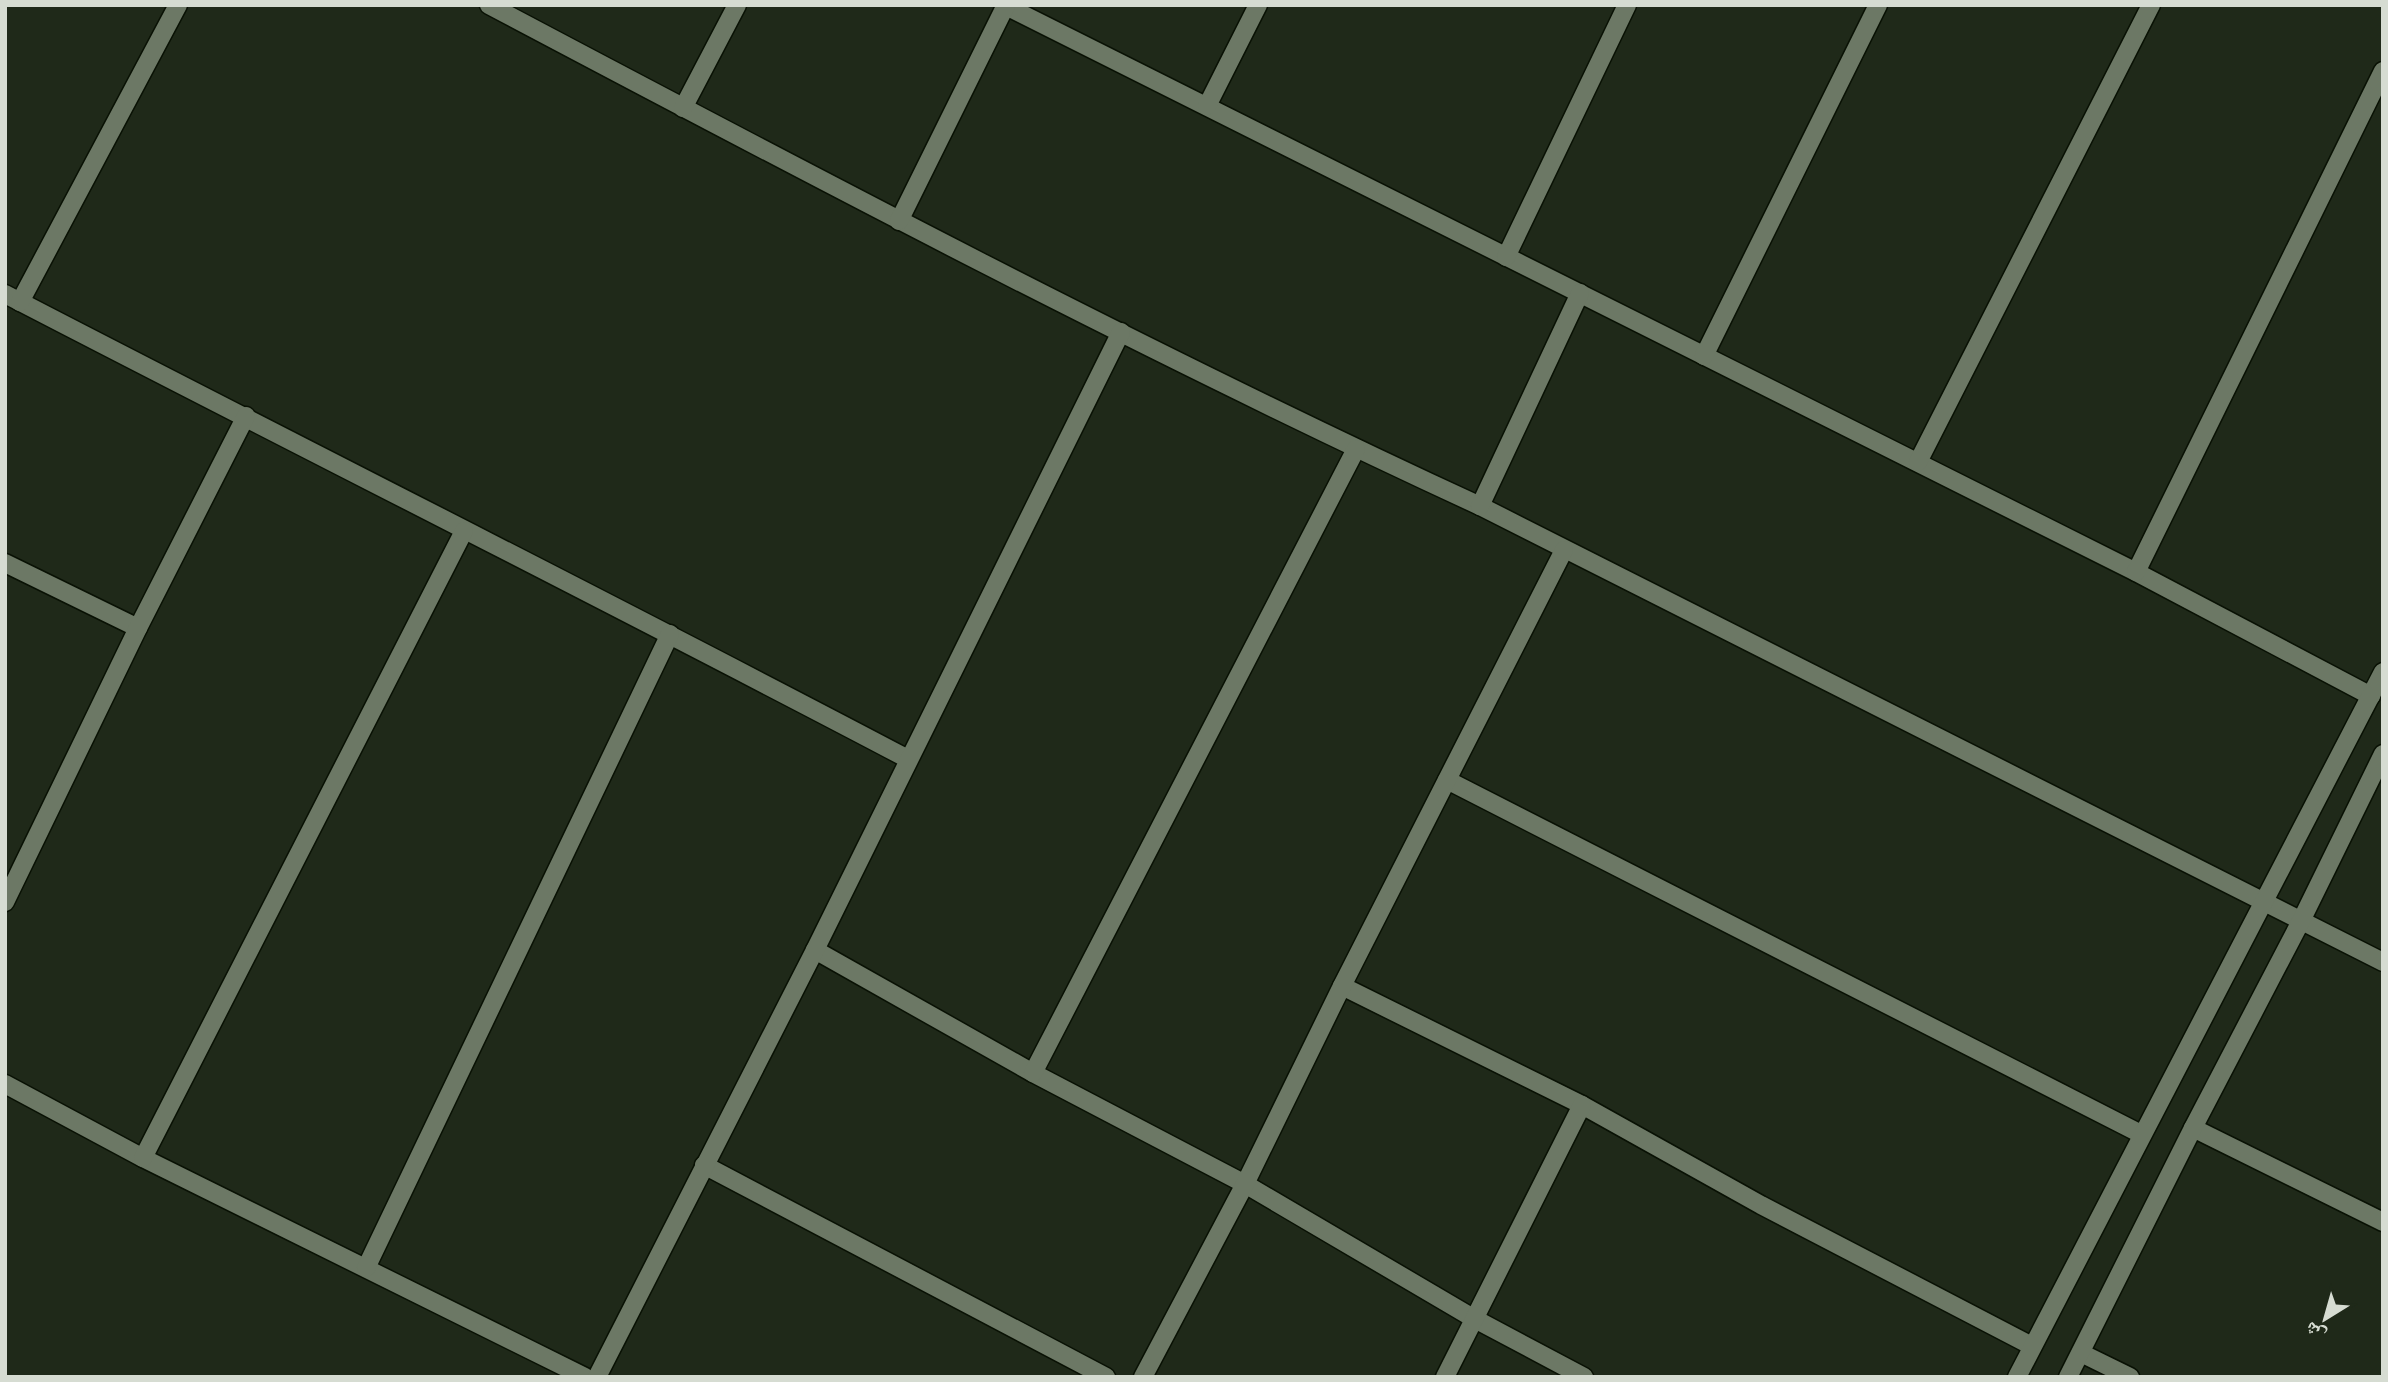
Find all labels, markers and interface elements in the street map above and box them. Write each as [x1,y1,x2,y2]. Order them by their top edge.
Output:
north arrow [2290,1284,2360,1354]
text: ش [2299,1316,2331,1349]

